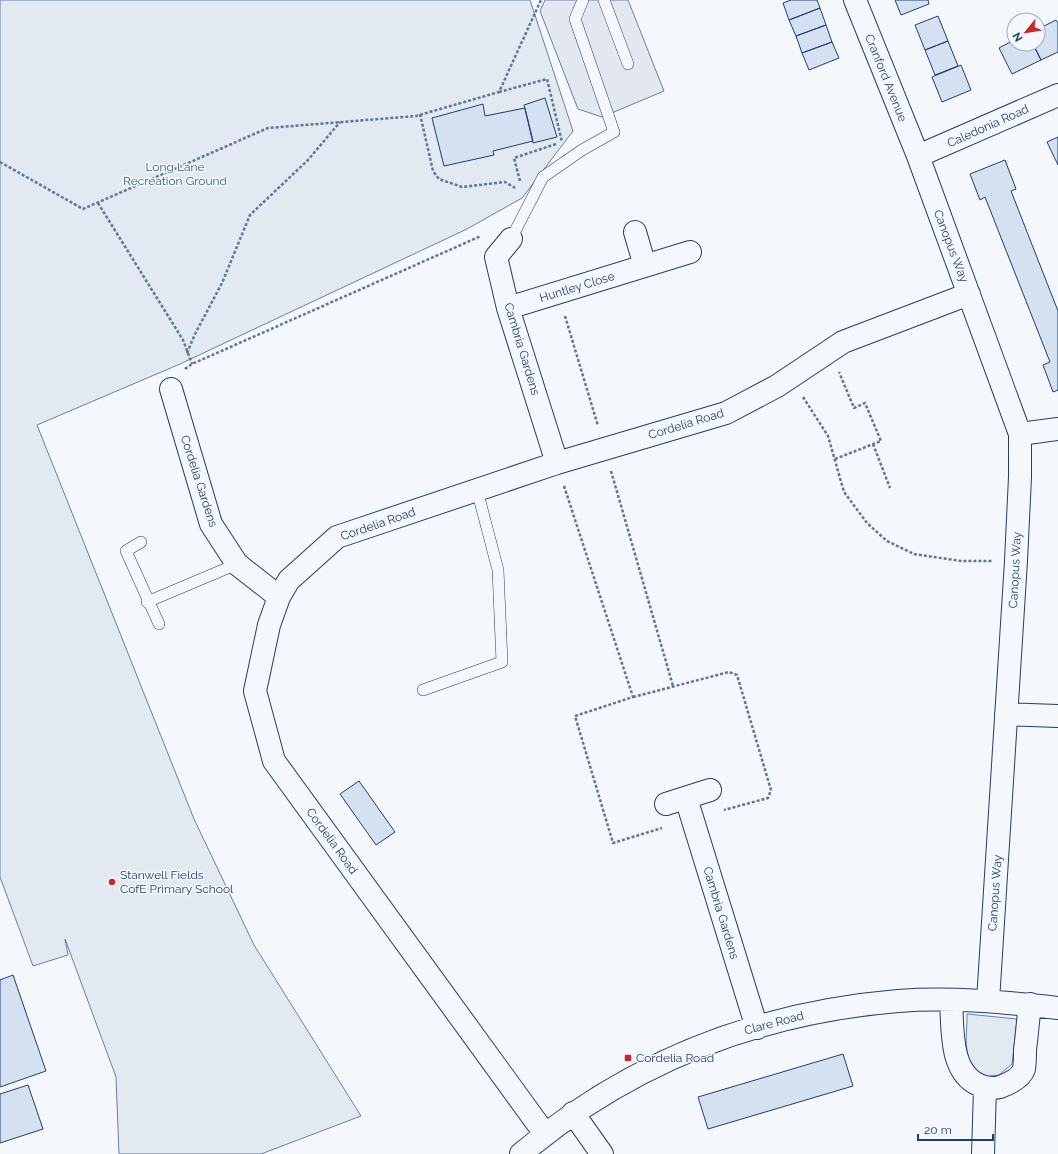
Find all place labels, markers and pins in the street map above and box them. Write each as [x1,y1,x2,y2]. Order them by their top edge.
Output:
place label: Stanwell Fields CofE Primary School [120,868,234,896]
marker: Stanwell Fields CofE Primary School [107,877,117,887]
place label: Cordelia Road [636,1051,714,1065]
marker: Cordelia Road [623,1053,633,1063]

